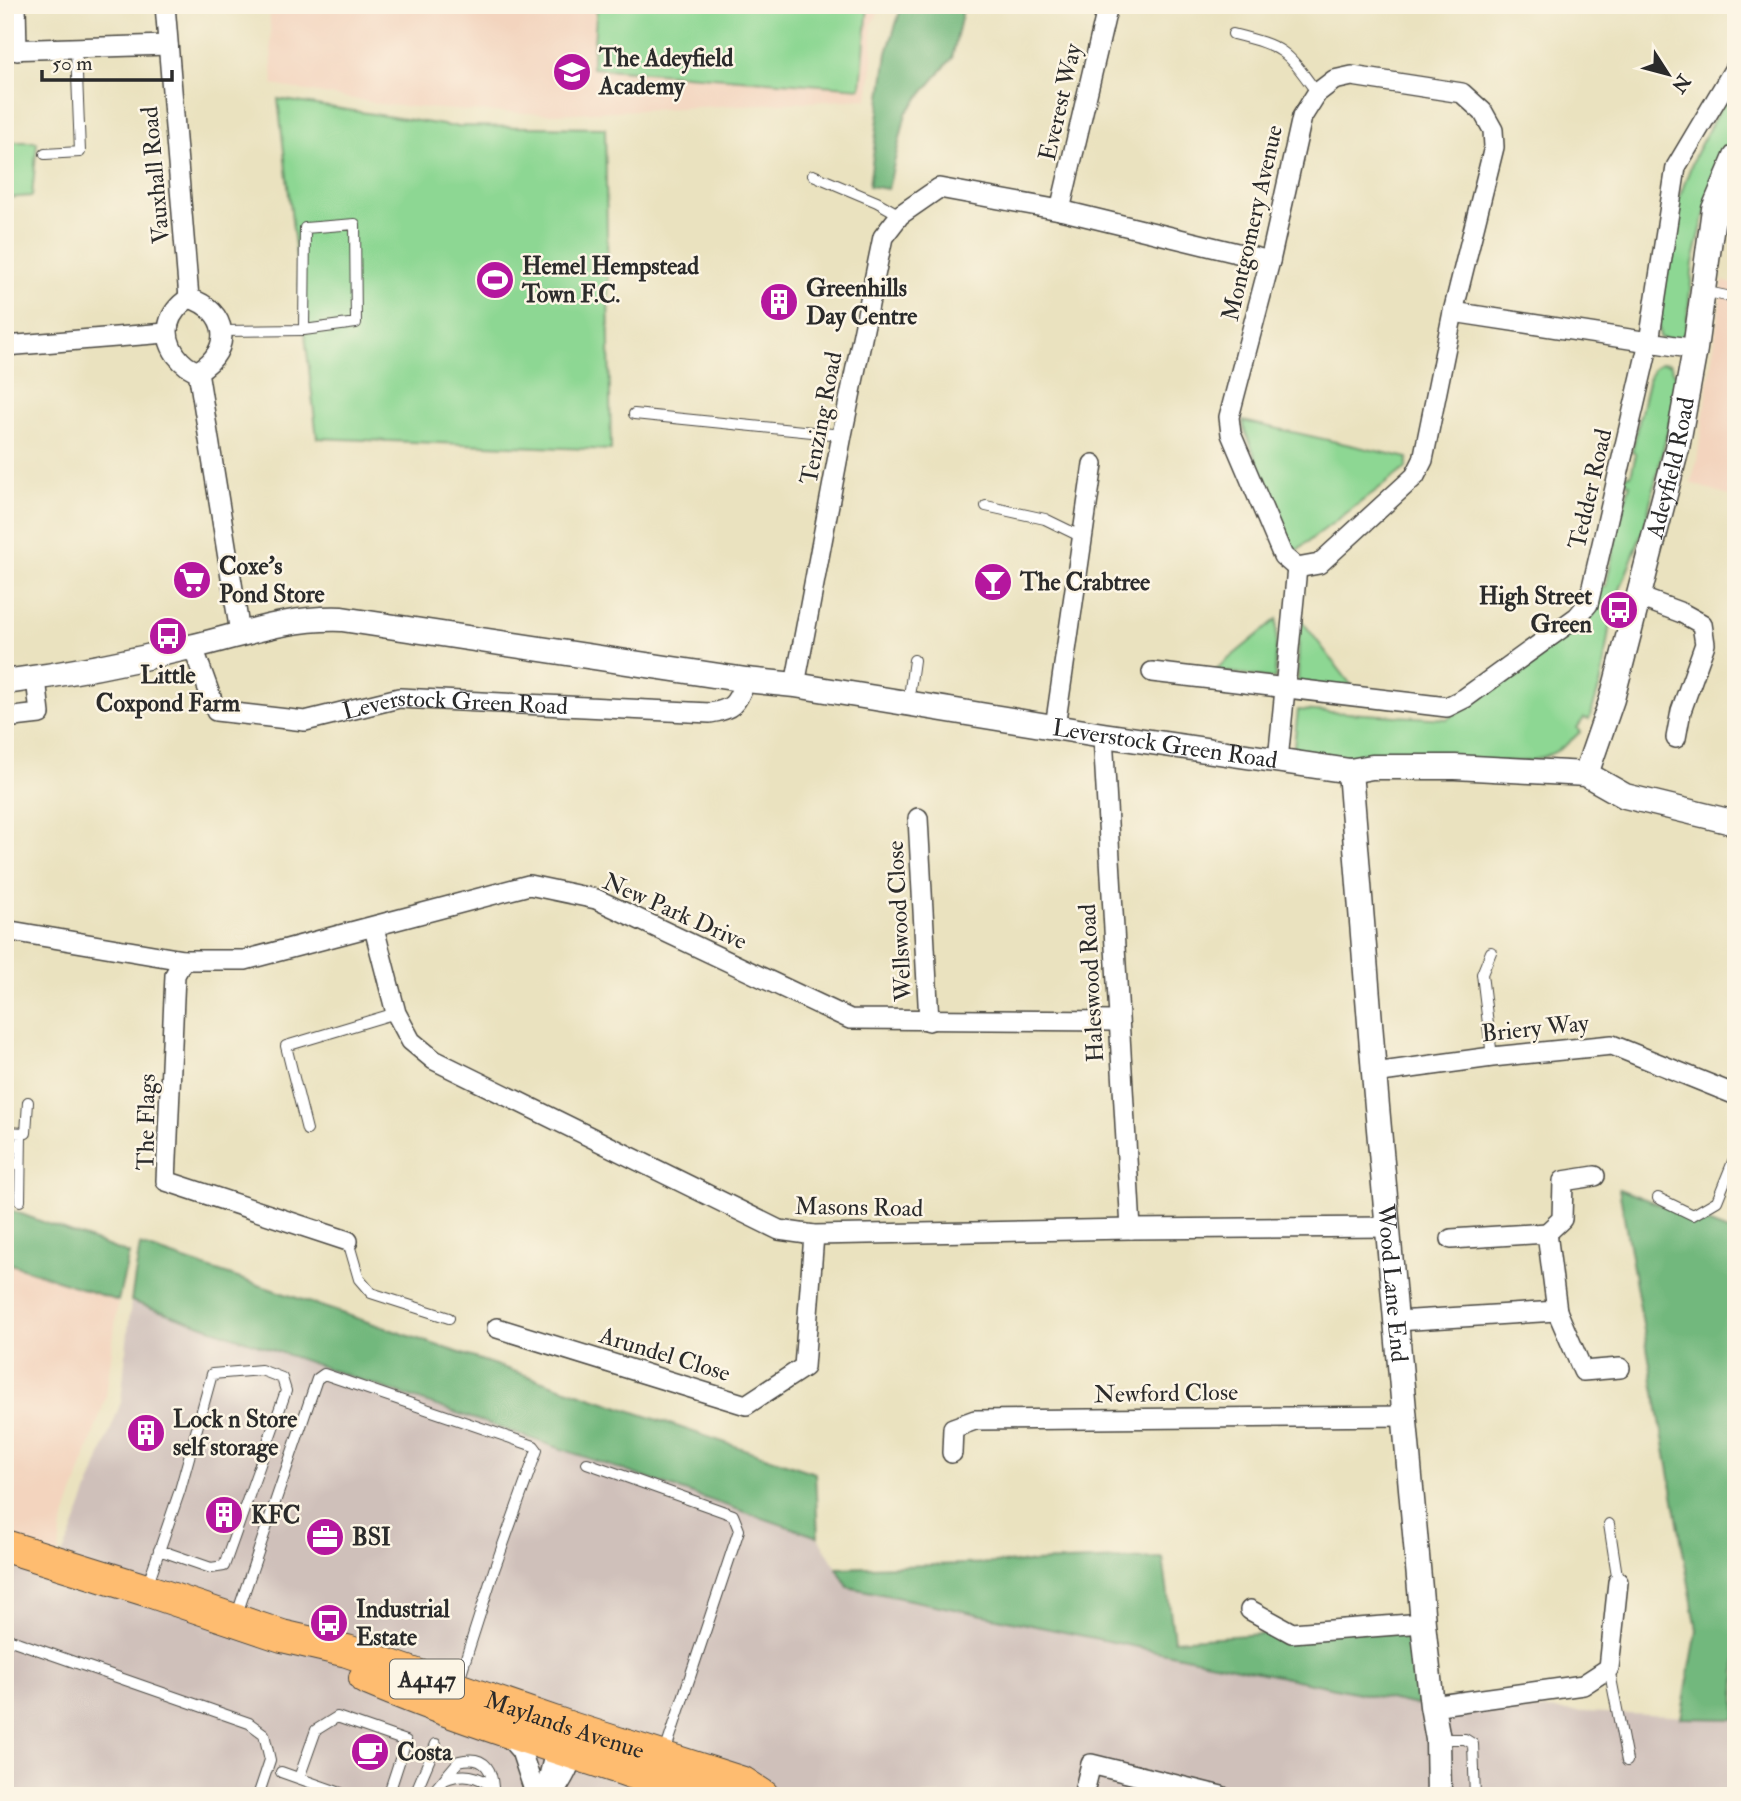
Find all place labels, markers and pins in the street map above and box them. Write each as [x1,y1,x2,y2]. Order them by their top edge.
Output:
place label: The Adeyfield Academy [598,43,733,102]
school or university icon: The Adeyfield Academy [551,51,593,93]
place label: Hemel Hempstead Town F.C. [521,251,699,310]
sports icon: Hemel Hempstead Town F.C. [474,259,516,301]
place label: Greenhills Day Centre [806,273,917,332]
building icon: Greenhills Day Centre [758,281,800,323]
place label: Coxe's Pond Store [219,551,325,610]
supermarket icon: Coxe's Pond Store [171,559,213,601]
bar icon: The Crabtree [972,561,1014,603]
place label: The Crabtree [1019,567,1150,598]
place label: High Street Green [1479,581,1593,640]
bus stop icon: High Street Green [1598,589,1640,631]
bus stop icon: Little Coxpond Farm [147,615,189,657]
place label: Little Coxpond Farm [96,660,241,719]
place label: Lock n Store self storage [173,1404,297,1463]
building icon: Lock n Store self storage [125,1412,167,1454]
building icon: KFC [203,1494,245,1536]
place label: KFC [251,1500,300,1531]
office icon: BSI [304,1516,346,1558]
place label: BSI [352,1522,391,1553]
place label: Industrial Estate [356,1594,450,1653]
bus stop icon: Industrial Estate [308,1602,350,1644]
cafe icon: Costa [349,1731,391,1773]
place label: Costa [397,1737,453,1768]

